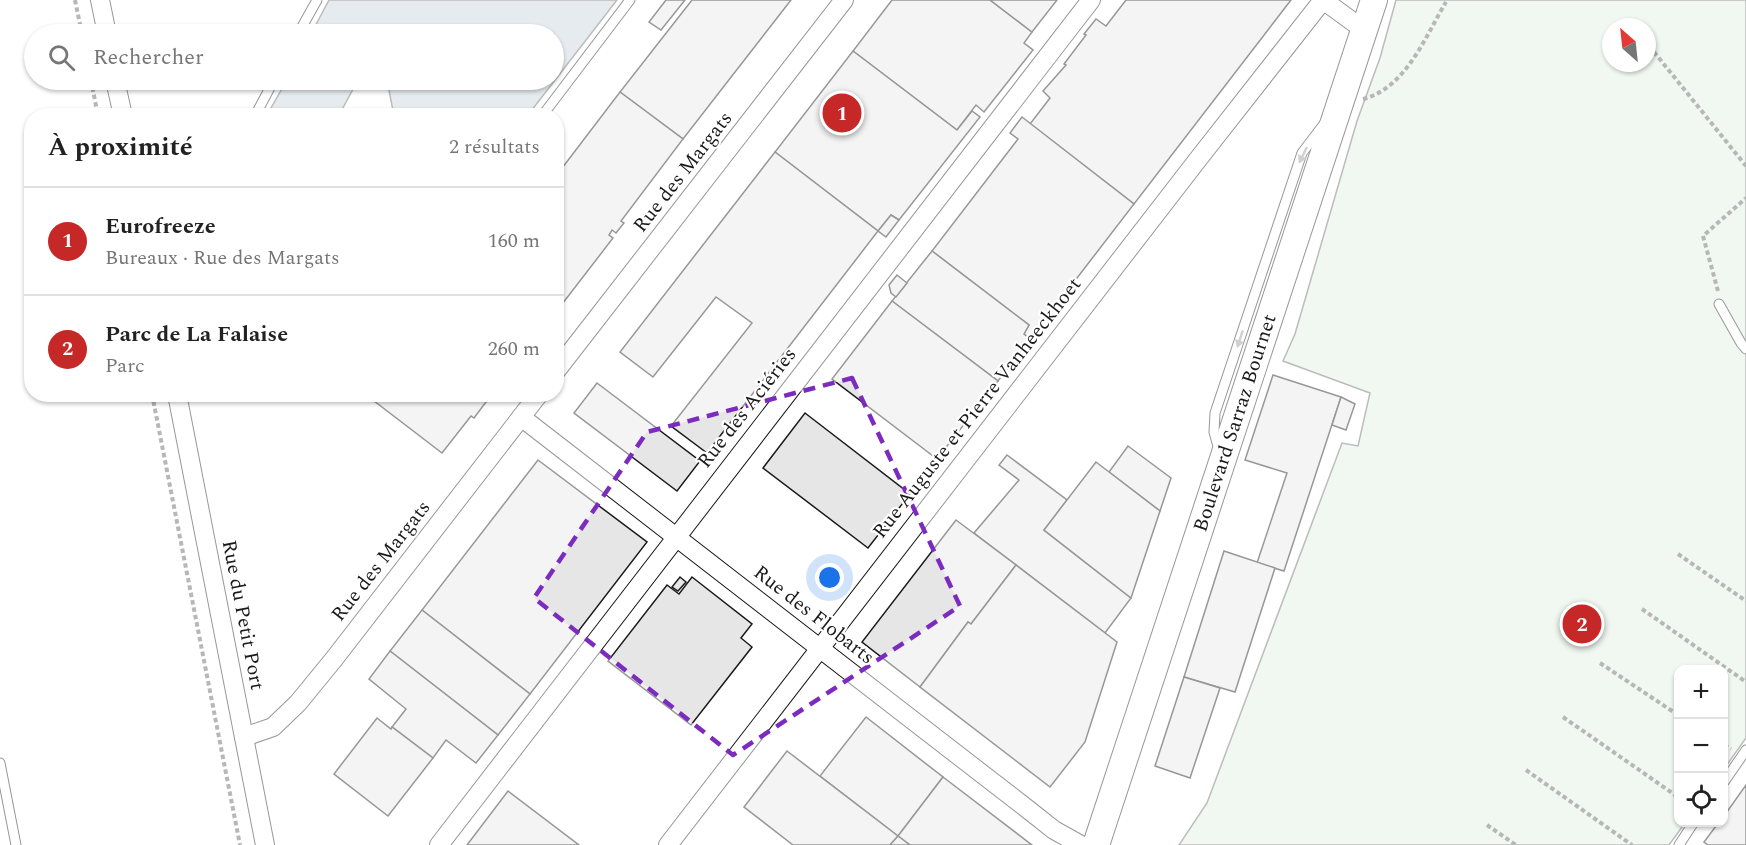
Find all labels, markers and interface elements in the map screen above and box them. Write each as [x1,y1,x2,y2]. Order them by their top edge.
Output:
north arrow [1602,18,1656,72]
search box [24,24,564,90]
icon: search [45,41,78,74]
text: Rechercher [93,41,204,74]
pin: 1 [822,90,862,136]
street label: Rue des Margats [626,105,740,239]
text: À proximité [48,127,193,167]
text: 2 résultats [449,132,540,162]
one-way arrow [1298,146,1307,163]
text: Eurofreeze [105,210,216,243]
text: 1 [62,226,73,256]
text: 160 m [488,226,540,256]
text: Bureaux · Rue des Margats [105,243,340,273]
street label: Rue Auguste et Pierre Vanheeckhoet [865,271,1089,545]
street label: Boulevard Sarraz Bournet [1186,310,1284,536]
text: Parc de La Falaise [105,318,288,351]
one-way arrow [1234,330,1244,348]
text: 2 [62,334,73,364]
text: 260 m [488,334,540,364]
street label: Rue des Aciéries [690,341,804,475]
text: Parc [105,351,145,381]
street label: Rue des Margats [324,494,438,628]
street label: Rue du Petit Port [214,537,272,693]
street label: Rue des Flobarts [747,558,881,672]
your location [815,563,844,592]
pin: 2 [1562,602,1602,646]
map controls [1674,665,1728,827]
button: + [1674,665,1728,719]
button: − [1674,719,1728,773]
button: locate [1674,773,1728,827]

